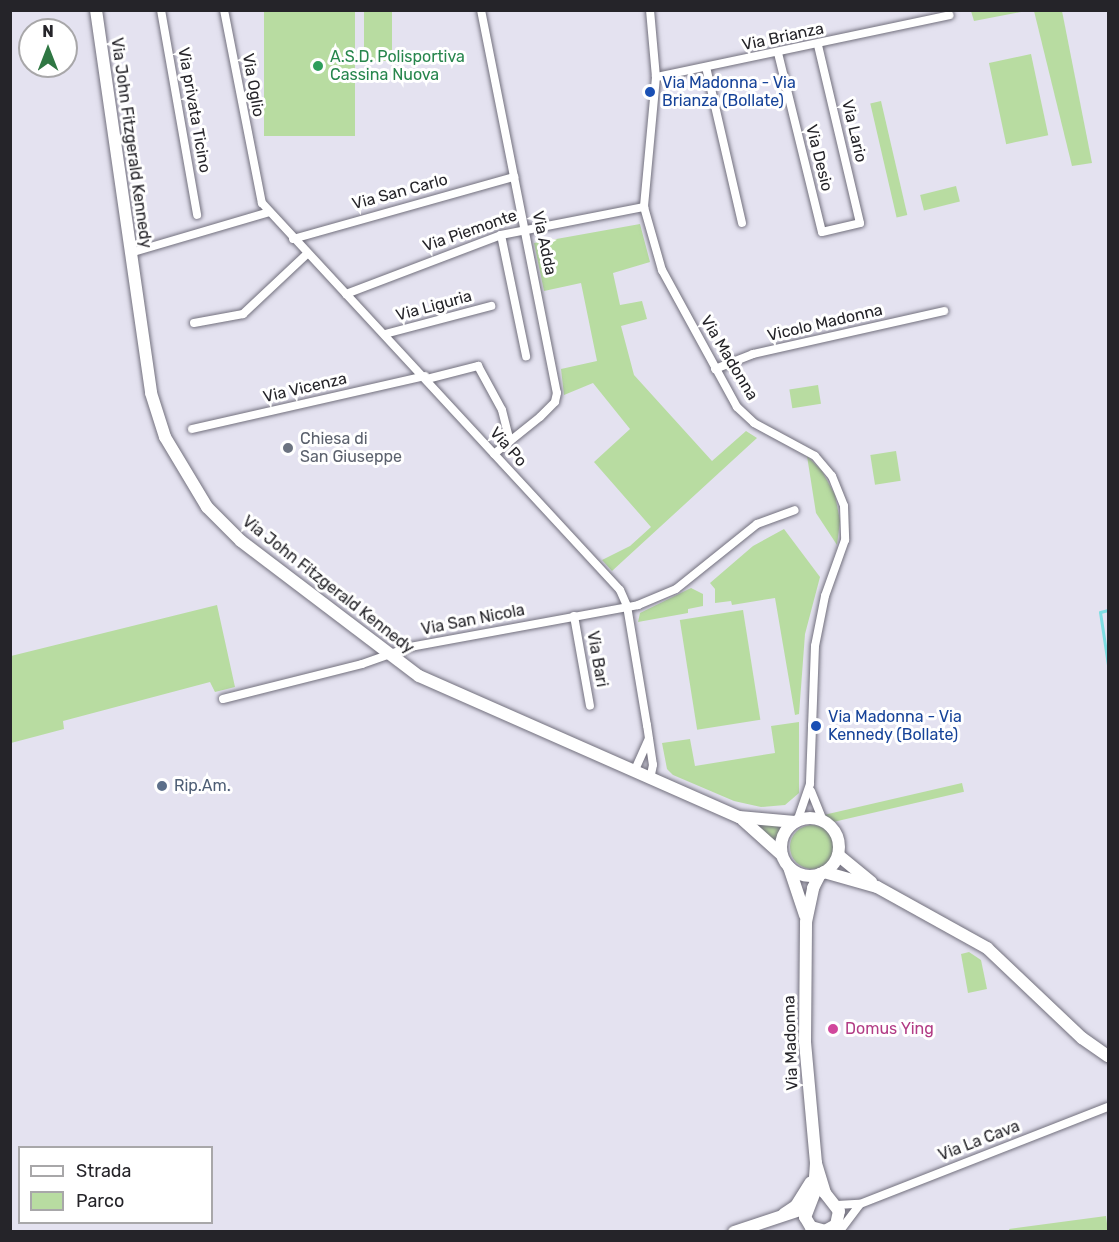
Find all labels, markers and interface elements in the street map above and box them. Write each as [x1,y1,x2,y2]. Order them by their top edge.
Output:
north arrow [18,18,78,78]
street label: Via Brianza [740,19,826,55]
text: N [42,22,54,41]
street label: Via John Fitzgerald Kennedy [107,36,155,250]
street label: Via privata Ticino [173,46,215,174]
place label: A.S.D. Polisportiva Cassina Nuova [330,47,465,85]
street label: Via Oglio [238,52,268,118]
marker: A.S.D. Polisportiva Cassina Nuova [311,59,325,73]
place label: Via Madonna - Via Brianza (Bollate) [662,73,796,111]
marker: Via Madonna - Via Brianza (Bollate) [643,85,657,99]
street label: Via Lario [837,98,871,164]
street label: Via Desio [801,123,837,193]
street label: Via San Carlo [350,170,450,214]
street label: Via Piemonte [420,206,520,256]
street label: Via Adda [528,209,560,277]
street label: Via Liguria [394,287,474,325]
street label: Vicolo Madonna [765,300,885,346]
street label: Via Madonna [696,312,762,404]
street label: Via Vicenza [261,369,349,407]
street label: Via Po [485,423,531,471]
place label: Chiesa di San Giuseppe [300,429,402,467]
marker: Chiesa di San Giuseppe [281,441,295,455]
street label: Via John Fitzgerald Kennedy [238,512,418,658]
street label: Via San Nicola [420,601,526,639]
street label: Via Bari [583,629,611,689]
place label: Via Madonna - Via Kennedy (Bollate) [828,707,962,745]
marker: Via Madonna - Via Kennedy (Bollate) [809,719,823,733]
place label: Rip.Am. [174,776,231,796]
marker: Rip.Am. [155,779,169,793]
street label: Via Madonna [780,995,802,1091]
place label: Domus Ying [845,1019,934,1039]
marker: Domus Ying [826,1022,840,1036]
street label: Via La Cava [936,1117,1022,1165]
legend [18,1146,213,1224]
text: Strada [76,1160,132,1182]
text: Parco [76,1190,124,1212]

